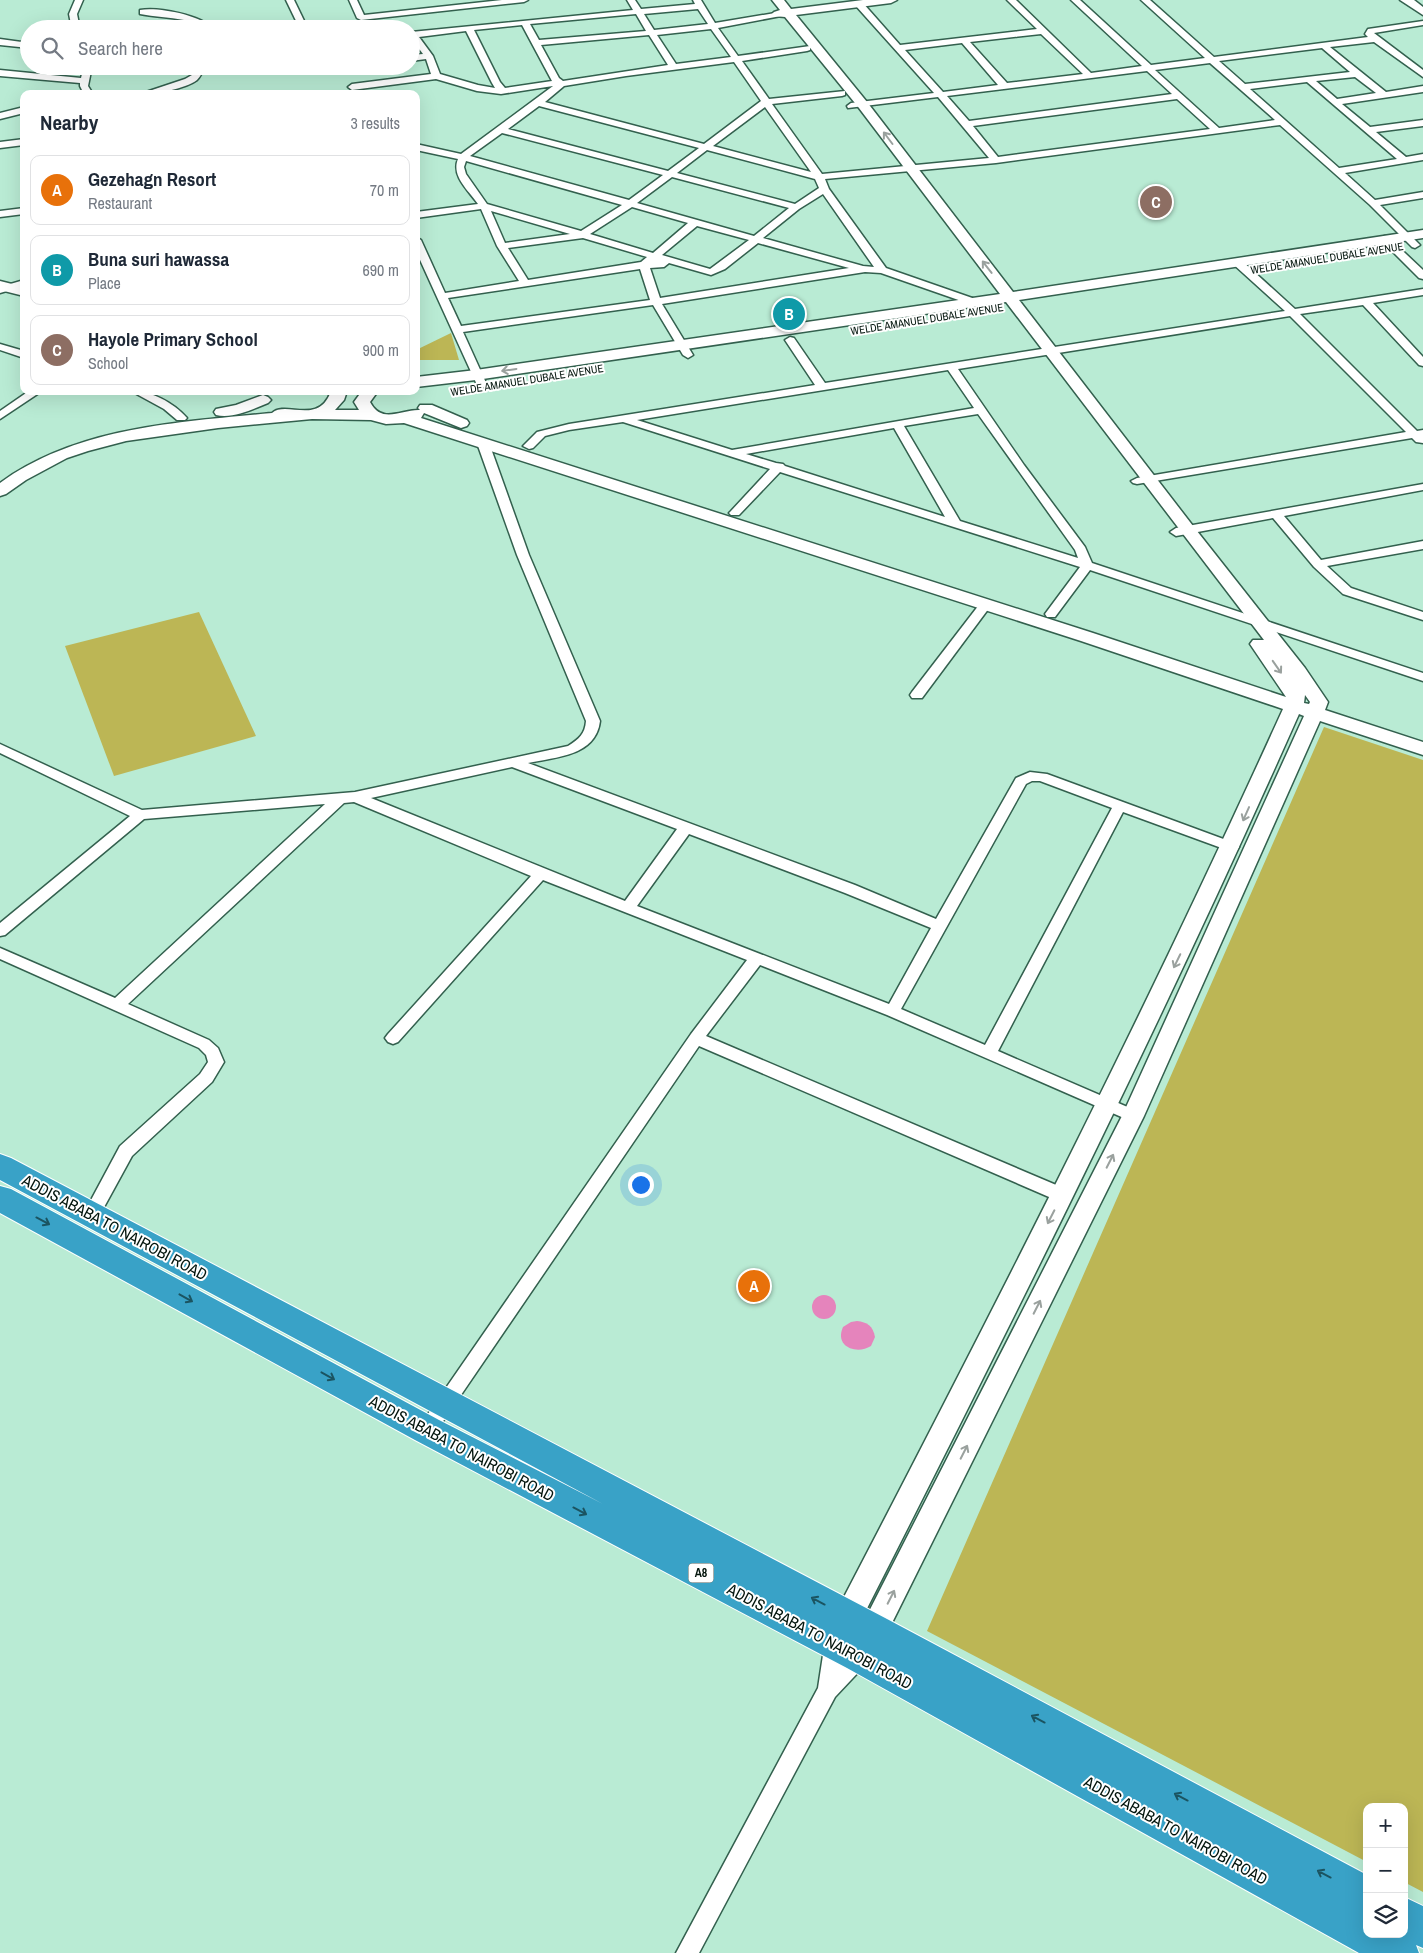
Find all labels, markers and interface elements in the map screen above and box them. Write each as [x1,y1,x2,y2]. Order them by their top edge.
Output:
search box [20,20,420,75]
icon: search [38,34,66,62]
text: Search here [78,35,163,61]
text: Nearby [40,108,98,137]
text: 3 results [350,112,400,134]
one-way arrow [883,132,894,145]
text: Gezehagn Resort [88,166,216,192]
text: A [52,179,62,201]
text: 70 m [370,179,399,201]
pin: C [1140,183,1172,221]
text: Restaurant [88,192,152,214]
street label: WELDE AMANUEL DUBALE AVENUE [1250,239,1404,277]
text: Buna suri hawassa [88,246,229,272]
text: B [52,259,62,281]
text: 690 m [363,259,399,281]
one-way arrow [982,260,992,274]
text: Place [88,272,121,294]
pin: B [773,295,805,333]
street label: WELDE AMANUEL DUBALE AVENUE [850,300,1004,338]
text: Hayole Primary School [88,326,258,352]
text: C [52,339,62,361]
text: 900 m [363,339,399,361]
text: School [88,352,128,374]
street label: WELDE AMANUEL DUBALE AVENUE [450,361,604,399]
one-way arrow [502,365,518,375]
one-way arrow [1272,660,1282,674]
one-way arrow [1241,806,1251,821]
one-way arrow [1172,953,1181,968]
one-way arrow [1106,1154,1115,1169]
street label: ADDIS ABABA TO NAIROBI ROAD [18,1168,211,1285]
your location [628,1172,654,1198]
one-way arrow [1046,1209,1056,1224]
one-way arrow [35,1217,50,1226]
pin: A [738,1267,770,1305]
one-way arrow [178,1294,193,1303]
one-way arrow [1032,1299,1042,1314]
one-way arrow [321,1371,336,1381]
street label: ADDIS ABABA TO NAIROBI ROAD [365,1389,558,1506]
one-way arrow [960,1445,969,1460]
one-way arrow [572,1506,587,1516]
road number: A8 [688,1564,714,1582]
street label: ADDIS ABABA TO NAIROBI ROAD [723,1577,916,1694]
one-way arrow [887,1590,896,1605]
one-way arrow [811,1596,826,1605]
one-way arrow [1031,1714,1046,1723]
street label: ADDIS ABABA TO NAIROBI ROAD [1079,1770,1272,1890]
one-way arrow [1174,1791,1189,1801]
map controls [1363,1803,1408,1938]
button: + [1363,1803,1408,1848]
button: − [1363,1848,1408,1893]
one-way arrow [1317,1869,1332,1878]
button: layers [1363,1893,1408,1938]

